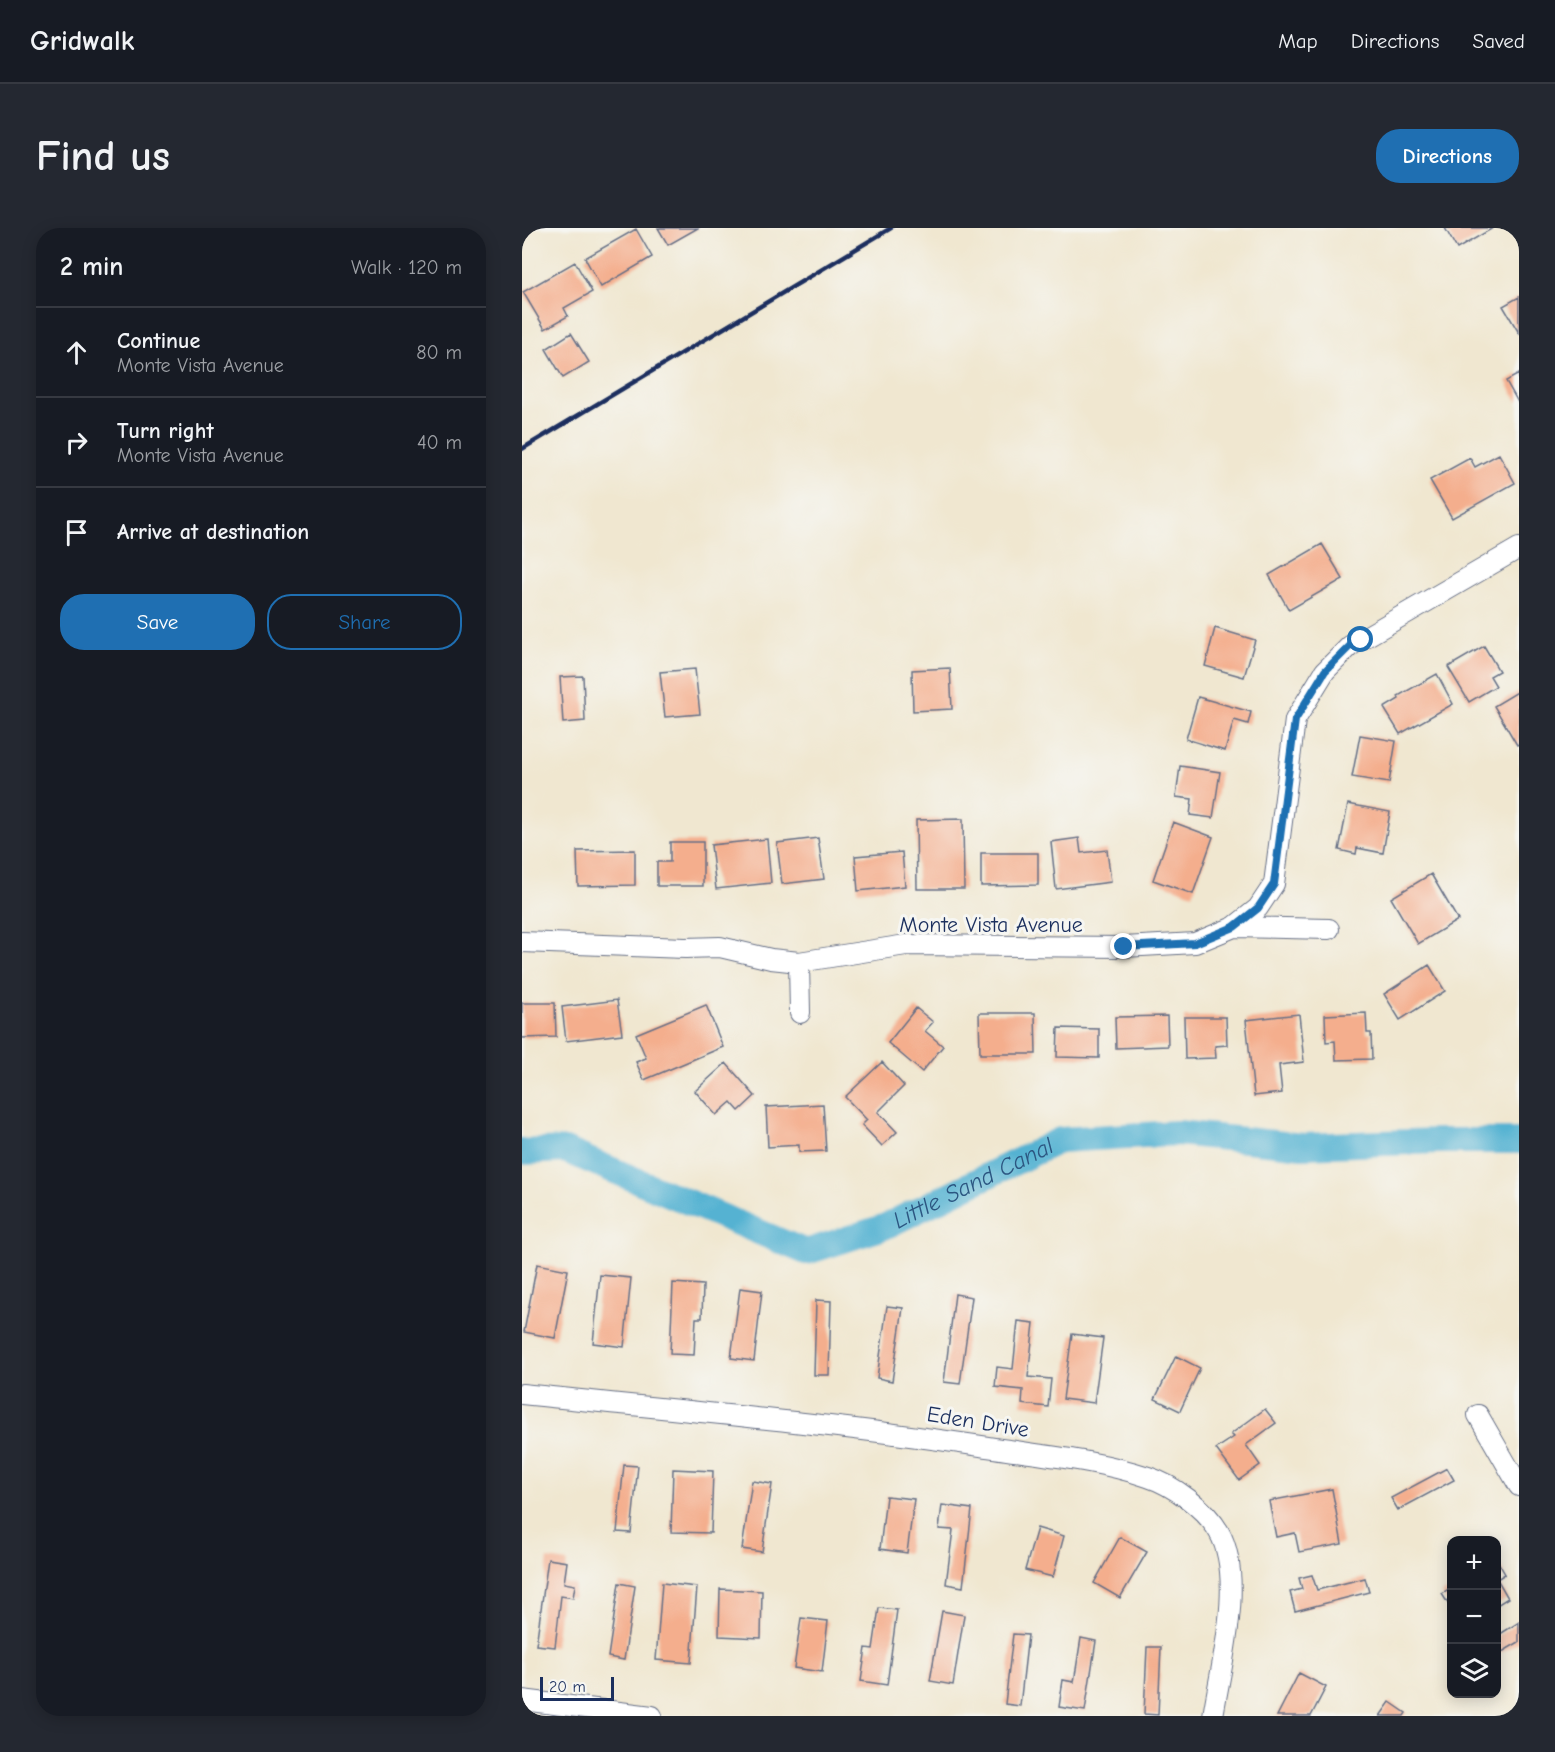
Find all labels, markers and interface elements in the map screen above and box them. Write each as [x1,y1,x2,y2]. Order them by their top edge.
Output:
text: Gridwalk [30,25,134,57]
text: Map [1278,29,1318,53]
text: Directions [1351,29,1440,53]
text: Saved [1473,29,1525,53]
button: Directions [1376,129,1519,183]
text: Find us [36,132,170,181]
text: 2 min [60,252,123,282]
text: Walk · 120 m [351,256,462,279]
text: Continue [117,328,200,354]
icon: ahead [60,336,93,369]
text: 80 m [416,341,462,364]
text: Monte Vista Avenue [117,354,284,377]
text: Turn right [117,418,214,444]
icon: right [60,426,93,459]
text: 40 m [417,431,462,454]
text: Monte Vista Avenue [117,444,284,467]
icon: arrive [60,516,93,549]
text: Arrive at destination [117,519,309,545]
button: Save [60,594,255,650]
button: Share [267,594,462,650]
route start [1347,626,1373,652]
street label: Monte Vista Avenue [899,912,1083,938]
route end [1110,933,1136,959]
water label: Little Sand Canal [888,1131,1059,1234]
street label: Eden Drive [925,1401,1031,1443]
map controls [1447,1536,1501,1698]
button: + [1447,1536,1501,1590]
button: − [1447,1590,1501,1644]
button: layers [1447,1644,1501,1698]
scale bar [540,1674,614,1702]
text: 20 m [549,1678,586,1696]

